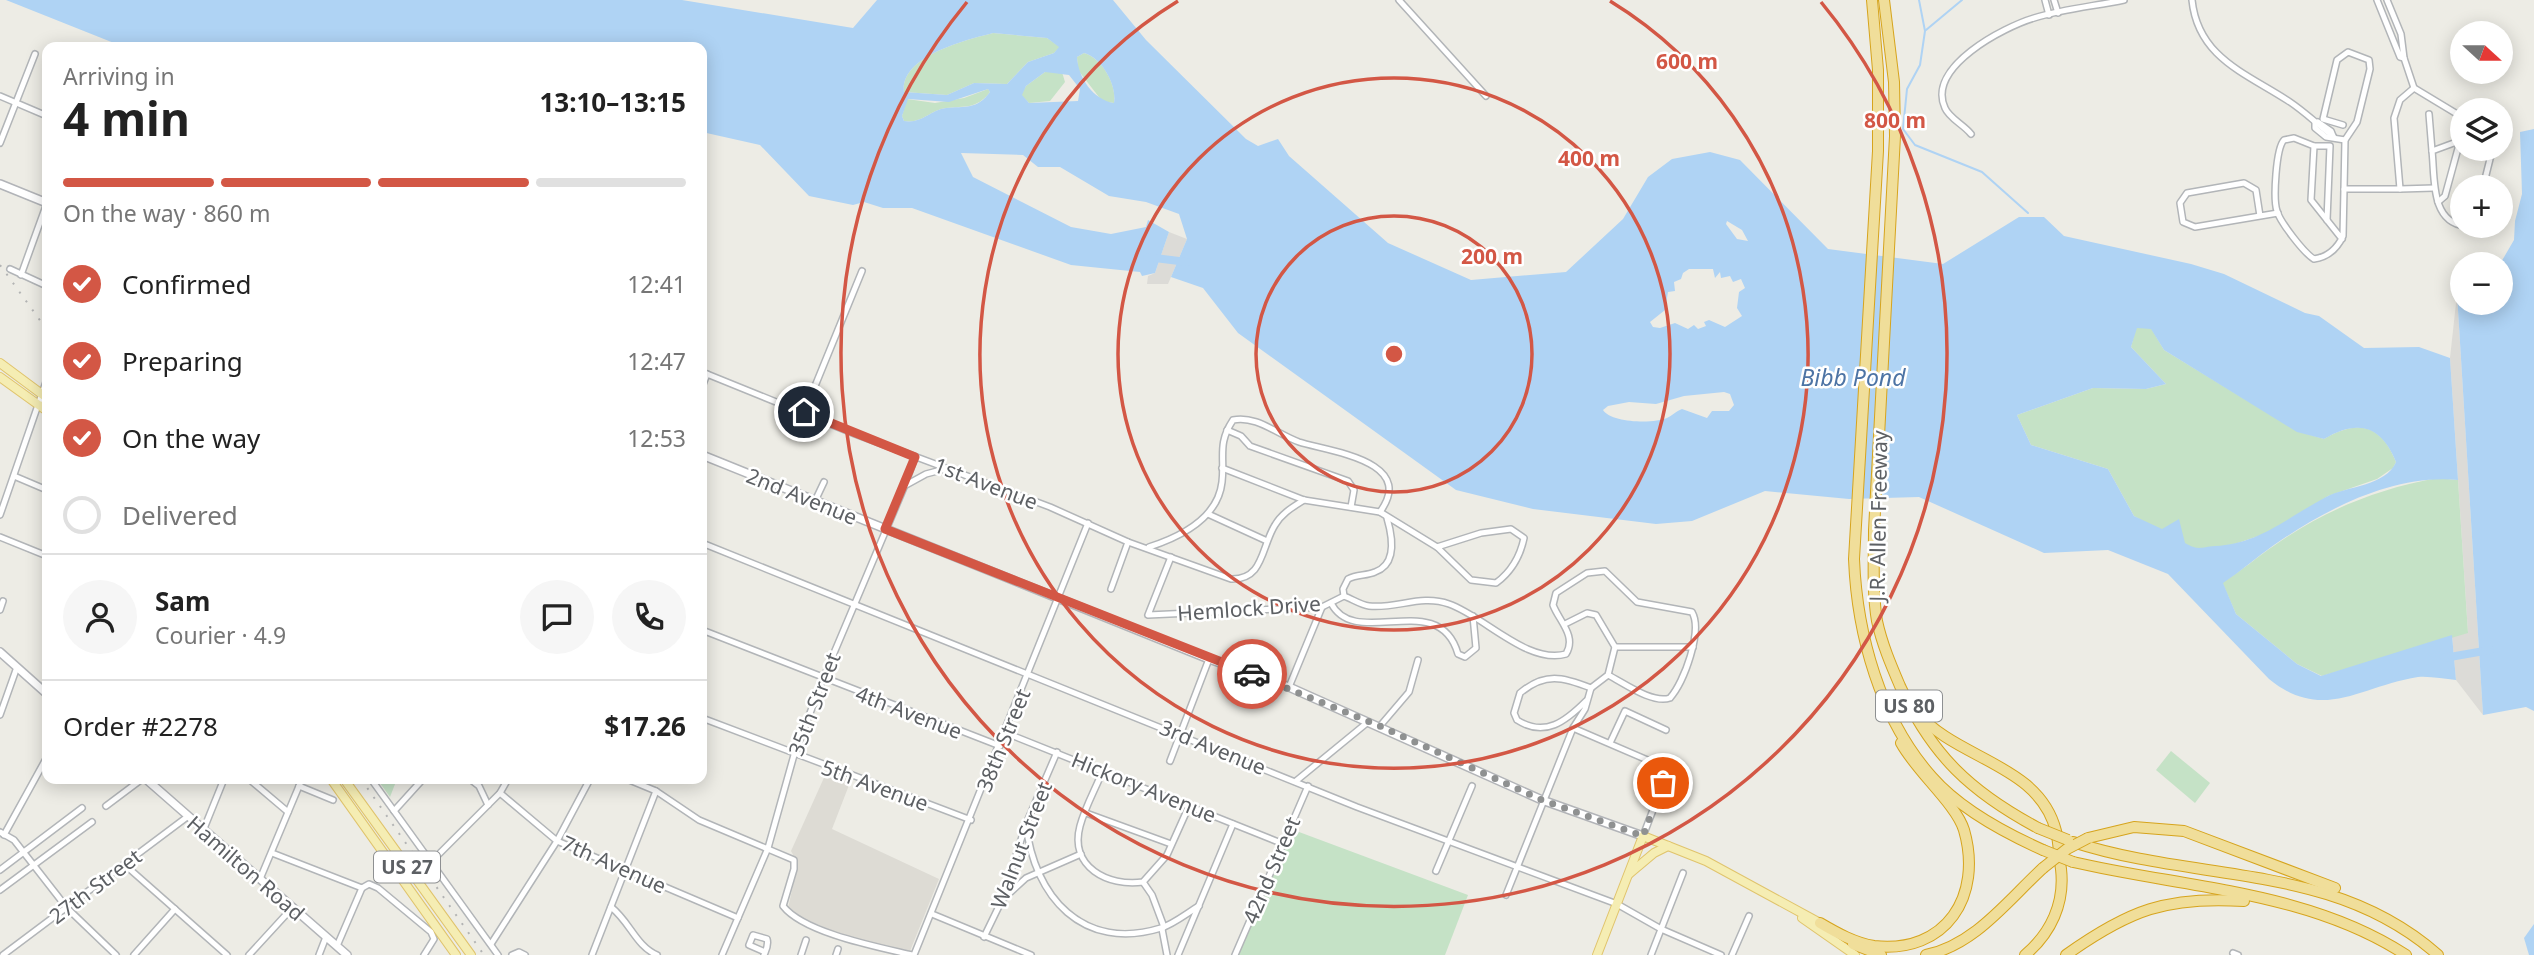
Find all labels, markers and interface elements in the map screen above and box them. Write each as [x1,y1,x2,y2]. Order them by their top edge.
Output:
north arrow [2450,21,2513,84]
map controls [2450,21,2513,315]
text: 600 m [1656,47,1718,75]
text: Arriving in [63,60,175,92]
text: 13:10–13:15 [539,84,686,120]
text: 4 min [63,87,190,149]
button: layers [2450,98,2513,161]
text: 800 m [1864,106,1926,134]
text: 400 m [1558,144,1620,172]
button: + [2450,175,2513,238]
text: On the way · 860 m [63,197,270,229]
text: 200 m [1461,242,1523,270]
button: − [2450,252,2513,315]
icon: check [63,265,101,303]
text: Confirmed [122,266,252,302]
text: 12:41 [627,268,686,300]
icon: check [63,342,101,380]
centre of rings [1382,342,1406,366]
text: Preparing [122,343,243,379]
text: 12:47 [627,345,686,377]
water label: Bibb Pond [1801,361,1906,393]
pin [774,382,834,442]
icon: home [785,393,823,431]
icon: check [63,419,101,457]
text: On the way [122,420,260,456]
text: 12:53 [627,422,686,454]
street label: J.R. Allen Freeway [1862,430,1893,604]
street label: 1st Avenue [930,450,1042,516]
street label: 2nd Avenue [742,461,862,531]
text: Delivered [122,497,238,533]
button: person [63,580,137,654]
button: chat [520,580,594,654]
button: phone [612,580,686,654]
text: Sam [155,583,210,619]
street label: Hemlock Drive [1176,589,1322,627]
text: Courier · 4.9 [155,619,286,651]
courier [1217,639,1287,709]
street label: 35th Street [781,648,847,760]
icon: car [1233,655,1271,693]
street label: 4th Avenue [852,679,966,745]
street label: 38th Street [970,684,1036,796]
road number: US 80 [1876,691,1942,722]
text: Order #2278 [63,708,218,744]
text: $17.26 [604,708,686,744]
street label: 3rd Avenue [1156,713,1270,781]
street label: Hickory Avenue [1068,745,1220,829]
street label: 5th Avenue [818,753,932,817]
pin [1633,753,1693,813]
icon: bag [1644,764,1682,802]
street label: Walnut Street [984,777,1058,913]
street label: Hamilton Road [181,809,311,927]
street label: 42nd Street [1236,812,1306,928]
street label: 7th Avenue [557,828,671,900]
street label: 27th Street [43,842,147,930]
road number: US 27 [374,852,440,882]

